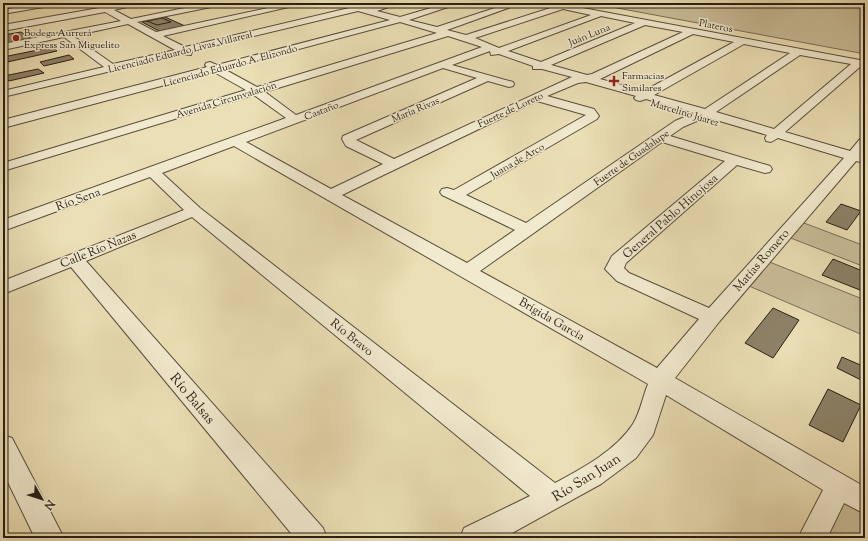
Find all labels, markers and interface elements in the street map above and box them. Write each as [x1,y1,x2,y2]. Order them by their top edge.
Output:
street label: Plateros [698,16,734,37]
street label: Juán Luna [566,20,613,51]
place label: Bodega Aurrerá Express San Miguelito [24,26,120,53]
street label: Licenciado Eduardo Livas Villareal [107,27,254,78]
marker: Bodega Aurrerá Express San Miguelito [11,33,21,43]
street label: Licenciado Eduardo A. Elizondo [162,41,300,92]
place label: Farmacias Similares [622,69,664,96]
marker: Farmacias Similares [609,76,619,86]
street label: Avenida Circunvalación [174,78,279,123]
street label: Fuerte de Loreto [475,88,546,132]
street label: María Rivas [389,94,442,127]
street label: Marcelino Júarez [648,96,721,131]
street label: Castaño [302,98,341,125]
street label: Fuerte de Guadalupe [591,126,673,190]
street label: Juana de Arco [487,140,548,183]
street label: General Pablo Hinojosa [619,170,723,263]
street label: Río Sena [53,183,104,216]
street label: Matías Romero [729,225,794,296]
street label: Calle Río Nazas [58,226,139,273]
street label: Brígida García [515,294,588,346]
street label: Río Bravo [326,315,377,361]
street label: Río Balsas [164,369,219,429]
street label: Río San Juan [549,450,625,508]
north arrow [22,479,62,519]
text: N [40,495,59,513]

